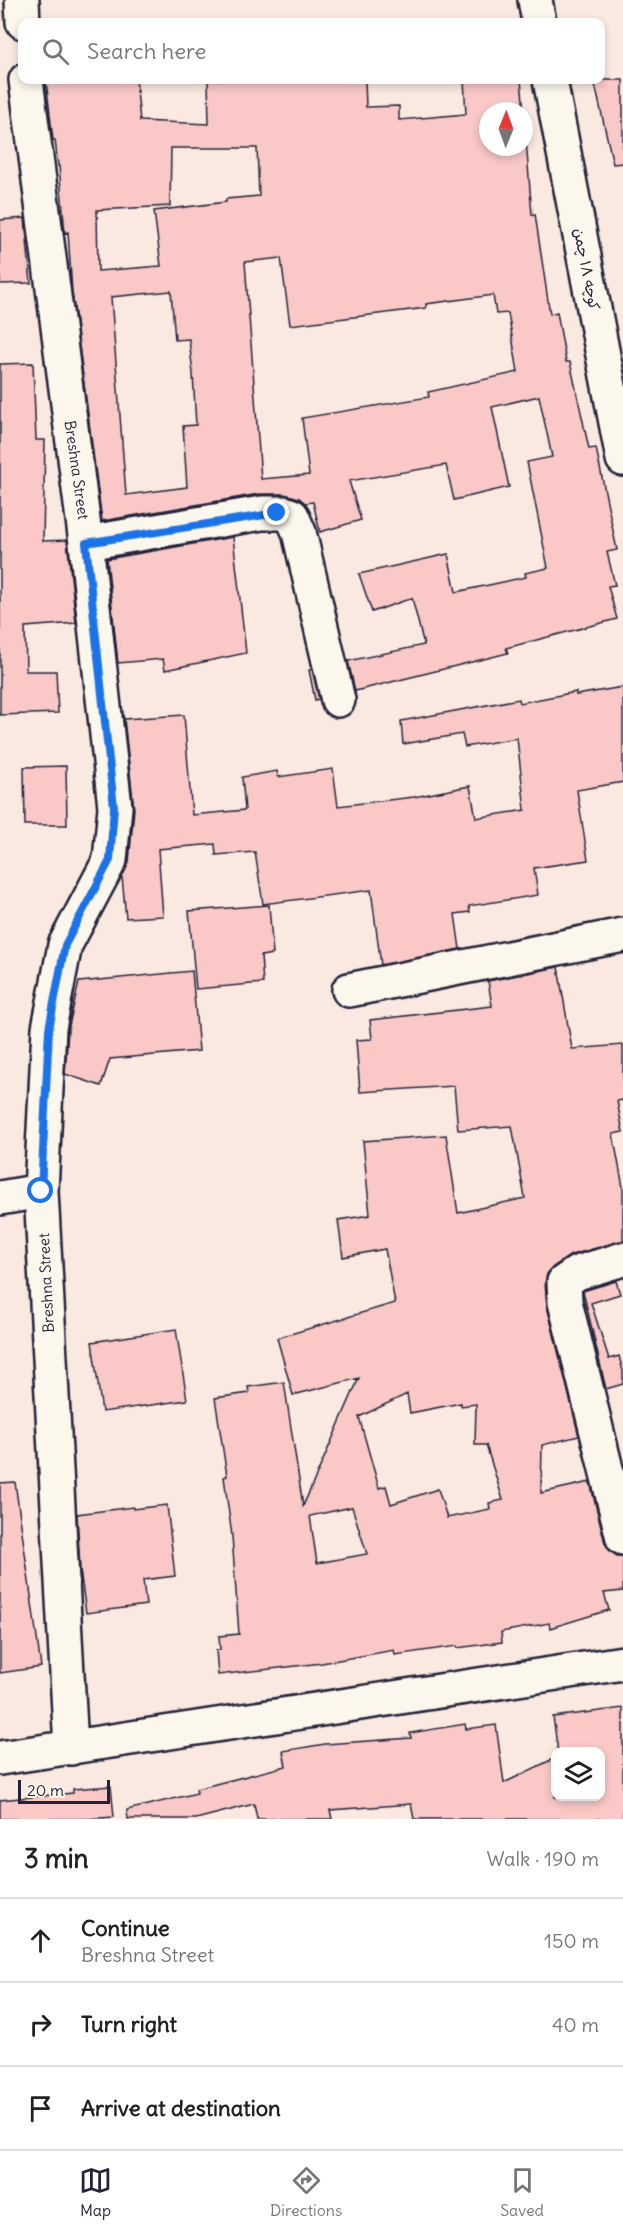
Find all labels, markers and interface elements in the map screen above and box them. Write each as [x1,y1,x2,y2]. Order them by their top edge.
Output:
search box [18,18,605,84]
icon: search [39,35,72,68]
text: Search here [87,37,206,65]
north arrow [479,102,533,156]
street label: كوچه ١٨ چمن [569,226,604,312]
street label: Breshna Street [61,419,93,521]
route end [263,499,289,525]
route start [27,1177,53,1203]
street label: Breshna Street [34,1233,58,1333]
map controls [551,1747,605,1801]
button: layers [551,1747,605,1801]
scale bar [18,1777,110,1804]
text: 20 m [27,1780,64,1800]
text: 3 min [24,1842,89,1875]
text: Walk · 190 m [487,1846,599,1871]
text: Continue [81,1914,170,1942]
icon: ahead [24,1924,57,1957]
text: 150 m [544,1928,599,1953]
text: Breshna Street [81,1942,214,1967]
icon: right [24,2008,57,2041]
text: Turn right [81,2010,177,2038]
text: 40 m [552,2012,599,2037]
icon: arrive [24,2092,57,2125]
text: Arrive at destination [81,2094,281,2122]
tab: Map [79,2164,112,2220]
tab: Directions [270,2164,342,2220]
tab: Saved [500,2164,544,2220]

